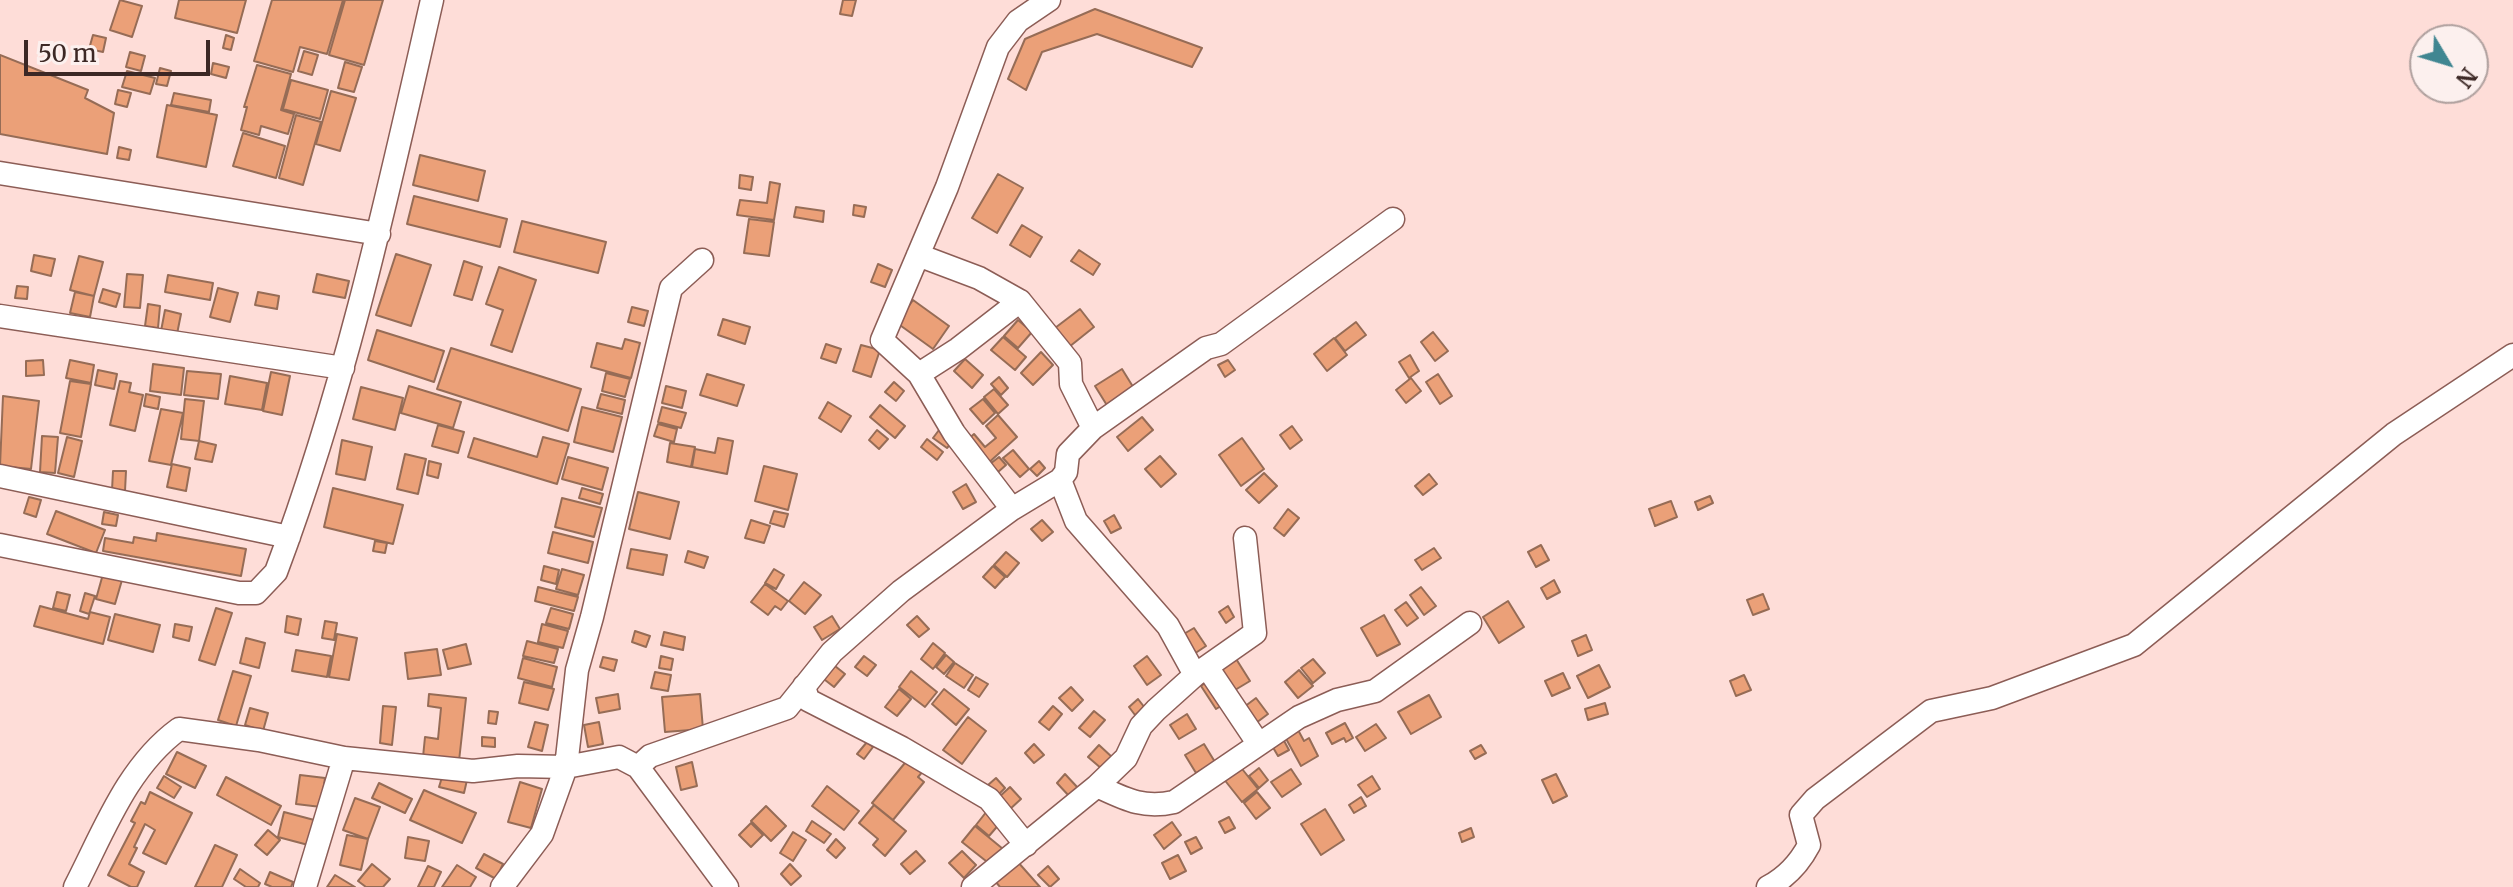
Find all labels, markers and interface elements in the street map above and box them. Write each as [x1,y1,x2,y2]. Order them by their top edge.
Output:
scale bar [28,24,214,74]
north arrow [2409,24,2489,104]
text: 50 m [38,38,97,69]
text: N [2450,62,2483,93]

